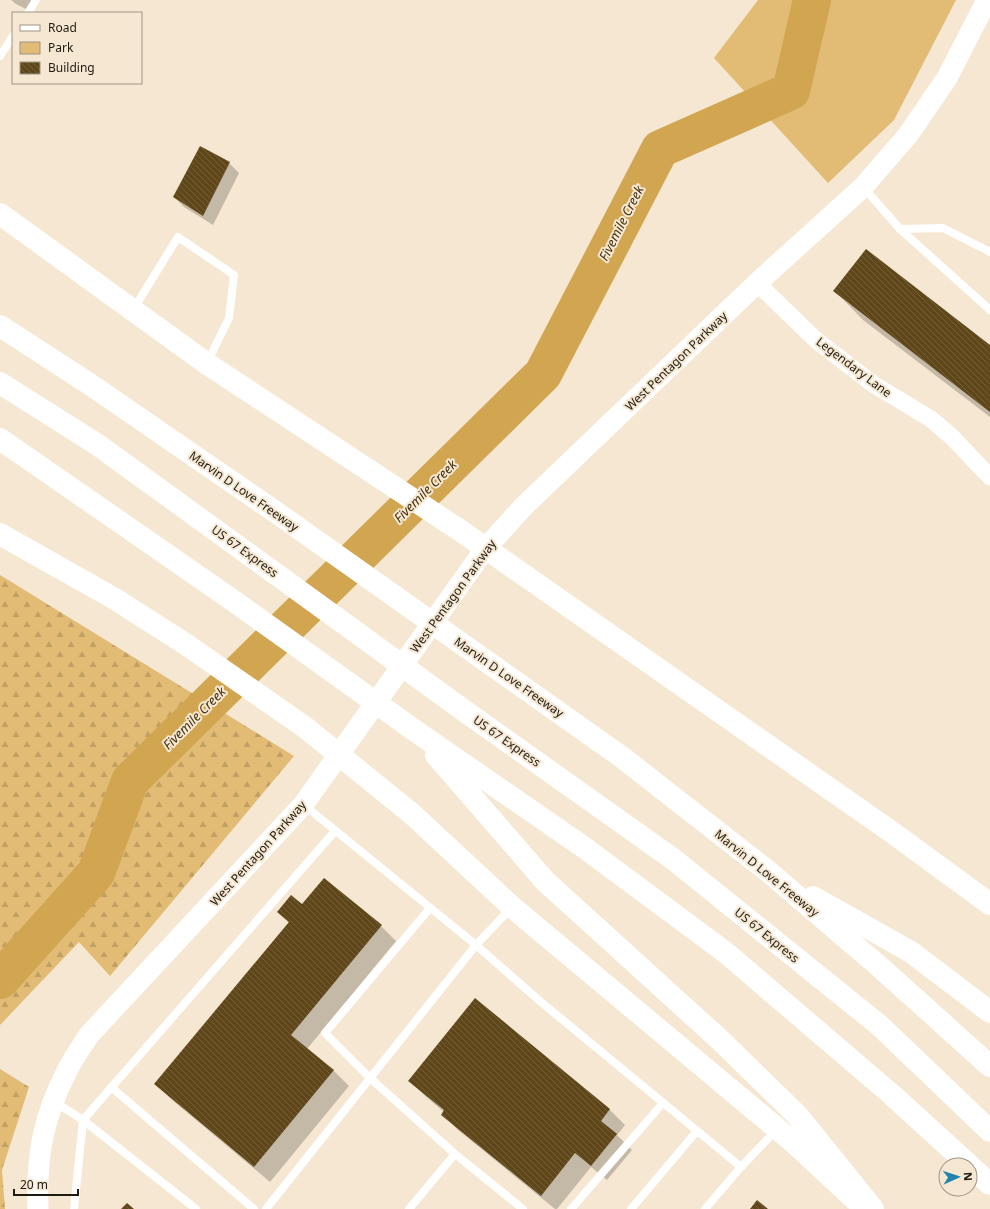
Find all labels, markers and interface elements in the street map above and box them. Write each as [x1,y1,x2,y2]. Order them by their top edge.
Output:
legend [12,12,142,84]
text: Road [48,19,77,36]
text: Park [48,39,74,56]
text: Building [48,59,95,76]
water label: Fivemile Creek [594,182,648,264]
street label: West Pentagon Parkway [621,307,732,414]
street label: Legendary Lane [813,333,895,401]
street label: Marvin D Love Freeway [186,447,303,536]
water label: Fivemile Creek [390,455,461,526]
street label: US 67 Express [208,521,282,581]
street label: West Pentagon Parkway [406,535,500,656]
street label: Marvin D Love Freeway [451,633,568,722]
water label: Fivemile Creek [159,682,230,753]
street label: US 67 Express [470,711,544,771]
street label: West Pentagon Parkway [206,796,310,909]
street label: Marvin D Love Freeway [711,825,824,921]
street label: US 67 Express [731,904,803,967]
north arrow [938,1157,978,1197]
scale bar [14,1171,78,1197]
text: N [961,1172,976,1181]
text: 20 m [20,1176,48,1193]

